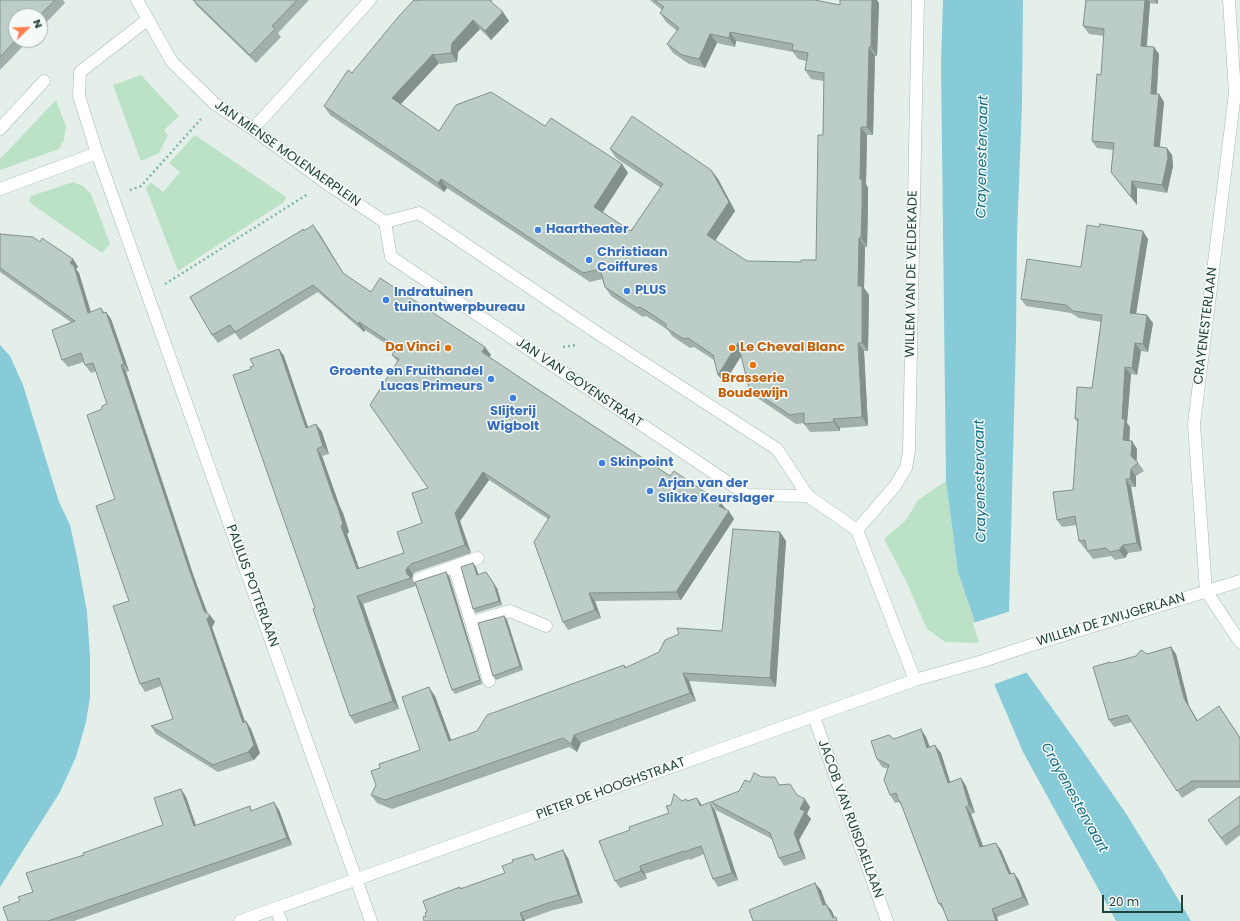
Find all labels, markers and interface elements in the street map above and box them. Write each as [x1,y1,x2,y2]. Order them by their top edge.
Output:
north arrow [8,8,48,48]
text: N [29,17,47,31]
water label: Crayenestervaart [974,95,992,219]
street label: JAN MIENSE MOLENAERPLEIN [211,98,363,210]
street label: WILLEM VAN DE VELDEKADE [903,190,921,358]
place label: Haartheater [546,222,628,238]
marker: Haartheater [533,225,543,235]
place label: Christiaan Coiffures [597,245,668,276]
marker: Christiaan Coiffures [584,255,594,265]
street label: CRAYENESTERLAAN [1191,266,1221,386]
place label: PLUS [635,283,666,299]
place label: Indratuinen tuinontwerpbureau [394,285,525,316]
marker: PLUS [622,286,632,296]
marker: Indratuinen tuinontwerpbureau [381,295,391,305]
street label: JAN VAN GOYENSTRAAT [513,335,645,431]
place label: Da Vinci [385,340,440,356]
place label: Le Cheval Blanc [740,340,845,356]
marker: Da Vinci [443,343,453,353]
marker: Le Cheval Blanc [727,343,737,353]
marker: Brasserie Boudewijn [748,360,758,370]
place label: Groente en Fruithandel Lucas Primeurs [329,364,483,395]
place label: Brasserie Boudewijn [718,371,788,402]
marker: Groente en Fruithandel Lucas Primeurs [486,374,496,384]
marker: Slijterij Wigbolt [508,393,518,403]
place label: Slijterij Wigbolt [487,404,539,435]
water label: Crayenestervaart [972,419,990,543]
place label: Skinpoint [610,455,674,471]
marker: Skinpoint [597,458,607,468]
place label: Arjan van der Slikke Keurslager [658,476,774,507]
marker: Arjan van der Slikke Keurslager [645,486,655,496]
street label: PAULUS POTTERLAAN [223,523,281,649]
street label: WILLEM DE ZWIJGERLAAN [1035,590,1187,650]
street label: JACOB VAN RUISDAELLAAN [814,738,886,900]
water label: Crayenestervaart [1037,740,1111,856]
street label: PIETER DE HOOGHSTRAAT [534,755,688,823]
scale bar [1104,887,1185,913]
text: 20 m [1109,893,1139,910]

